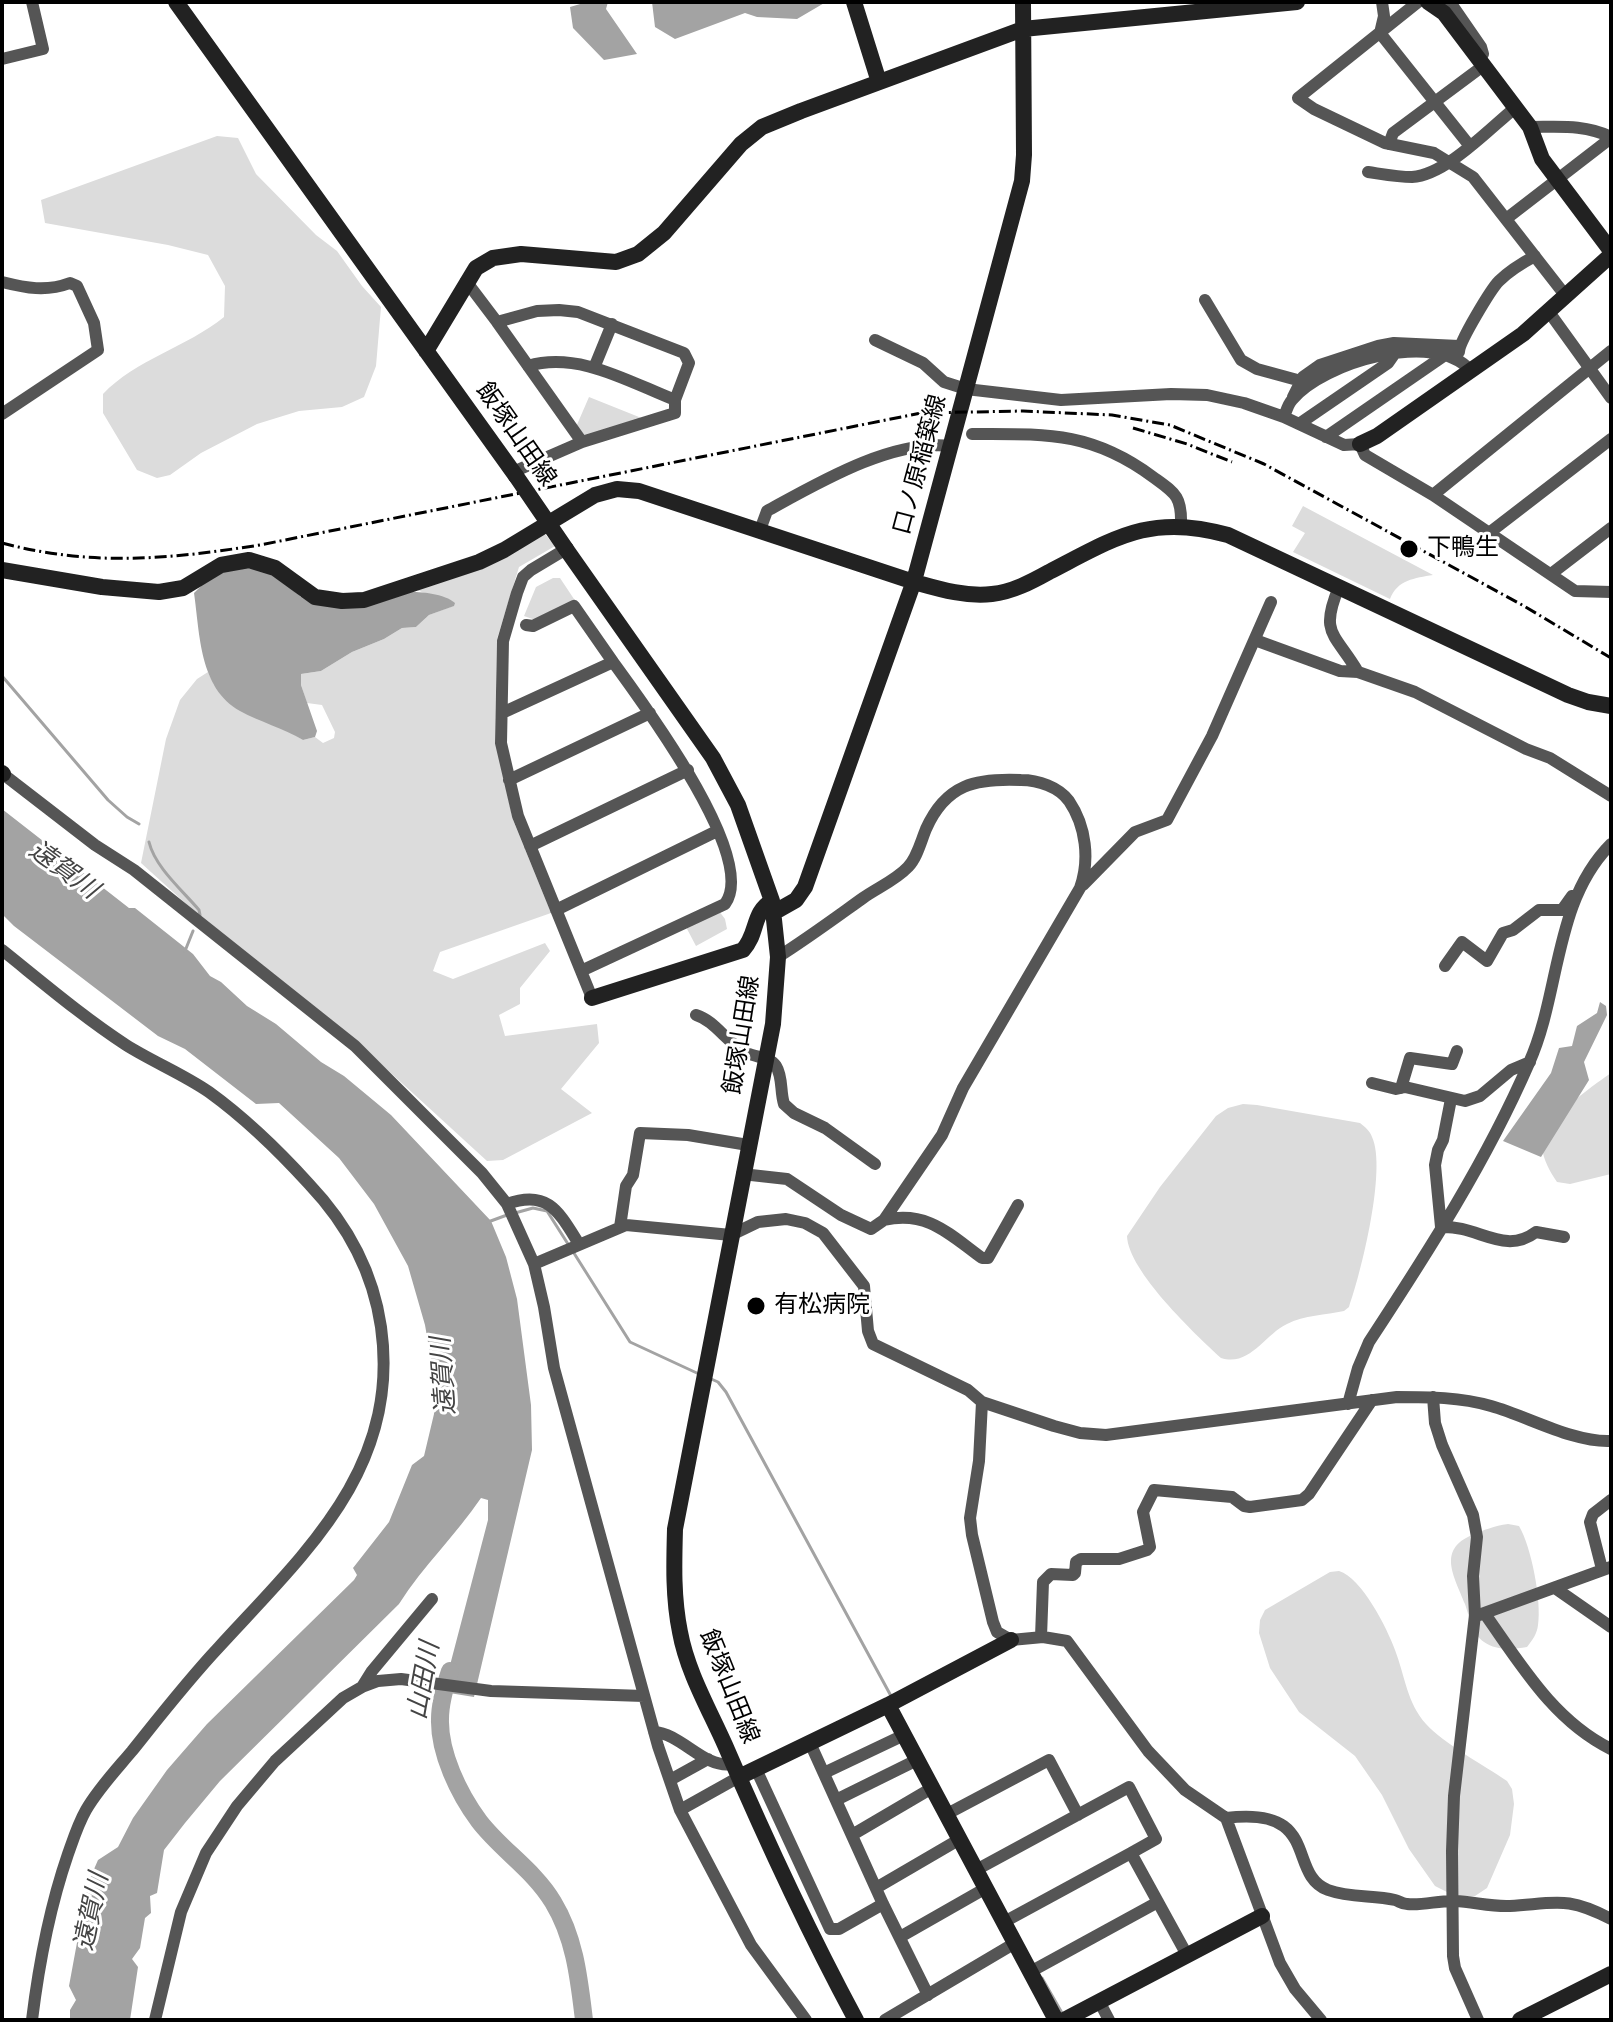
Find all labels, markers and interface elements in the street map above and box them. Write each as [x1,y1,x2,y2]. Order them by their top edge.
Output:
street label: 飯塚山田線 [469,378,561,492]
street label: 口ノ原稲築線 [888,392,954,538]
place label: 下鴨生 [1427,535,1499,563]
marker: 下鴨生 [1398,538,1420,560]
water label: 遠賀川 [22,835,104,907]
street label: 飯塚山田線 [719,973,767,1097]
place label: 有松病院 [774,1292,870,1320]
marker: 有松病院 [745,1295,767,1317]
water label: 遠賀川 [427,1336,463,1416]
street label: 飯塚山田線 [692,1626,764,1748]
water label: 山田川 [403,1640,447,1722]
water label: 遠賀川 [70,1871,116,1953]

